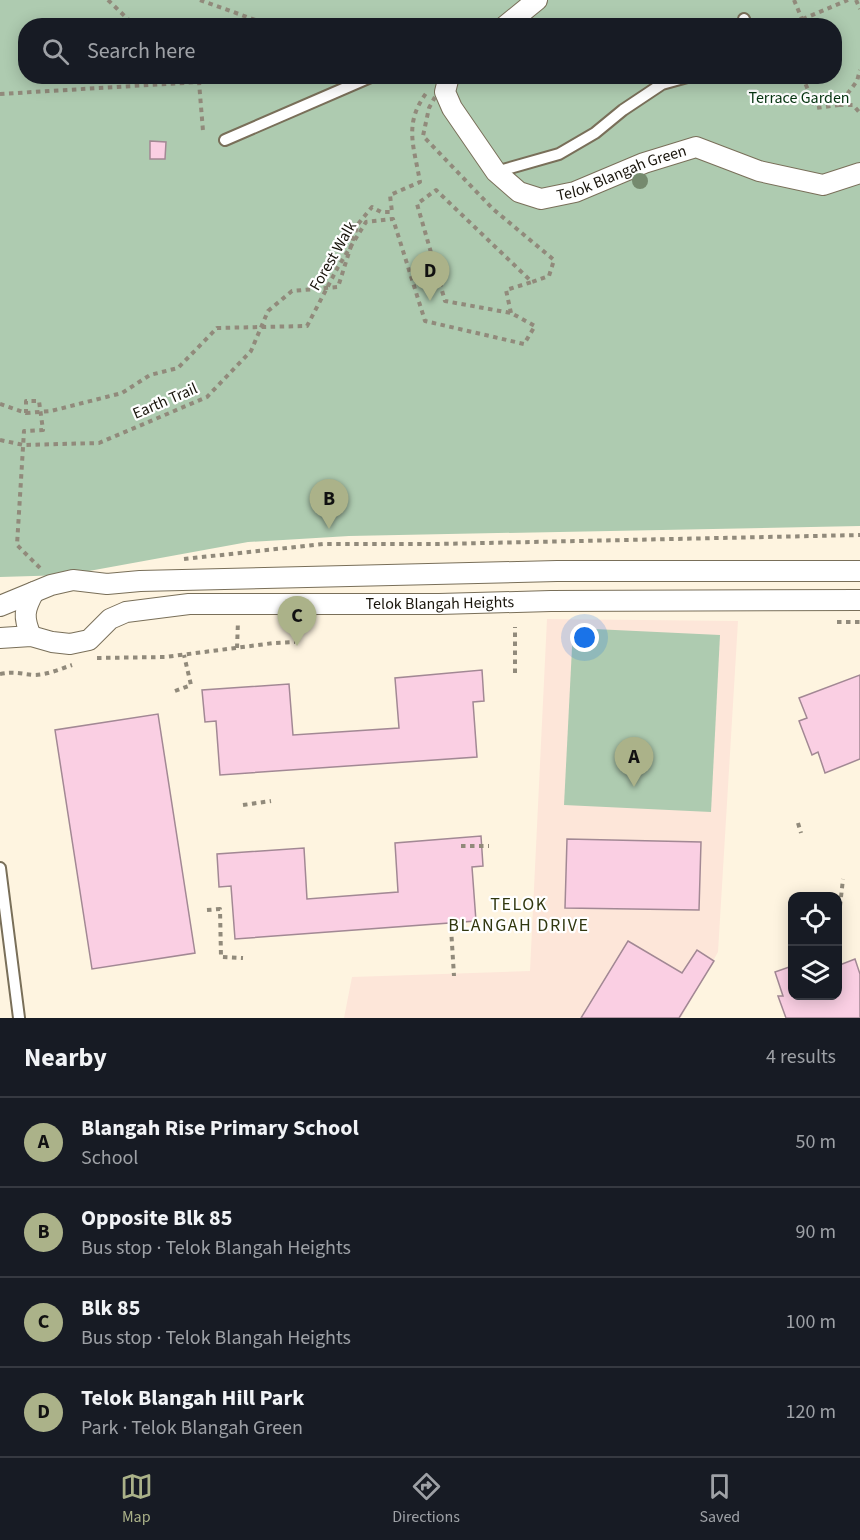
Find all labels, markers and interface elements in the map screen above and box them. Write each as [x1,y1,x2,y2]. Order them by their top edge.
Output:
search box [18,18,842,84]
icon: search [39,35,72,68]
text: Search here [87,35,195,67]
park label: Terrace Garden [748,87,850,109]
street label: Telok Blangah Green [555,140,689,207]
street label: Forest Walk [304,217,362,295]
pin: D [410,252,450,301]
street label: Earth Trail [129,378,201,424]
pin: B [310,480,348,529]
street label: Telok Blangah Heights [366,591,515,615]
pin: C [278,596,316,646]
your location [570,623,599,652]
pin: A [614,738,654,787]
district label: TELOK BLANGAH DRIVE [448,892,590,938]
map controls [788,892,842,1000]
button: locate [788,892,842,946]
button: layers [788,946,842,1000]
text: Nearby [24,1039,107,1076]
text: 4 results [766,1043,836,1071]
text: Blangah Rise Primary School [81,1112,359,1144]
text: A [38,1128,49,1156]
text: 50 m [796,1128,836,1156]
text: School [81,1144,138,1172]
text: Opposite Blk 85 [81,1202,232,1234]
text: B [37,1218,50,1246]
text: 90 m [796,1218,836,1246]
text: Bus stop · Telok Blangah Heights [81,1234,351,1262]
text: Blk 85 [81,1292,140,1324]
text: C [38,1308,49,1336]
text: 100 m [786,1308,836,1336]
text: Bus stop · Telok Blangah Heights [81,1324,351,1352]
text: Telok Blangah Hill Park [81,1382,304,1414]
text: D [37,1398,50,1426]
text: 120 m [786,1398,836,1426]
text: Park · Telok Blangah Green [81,1414,303,1442]
tab: Map [120,1470,153,1528]
tab: Directions [392,1470,460,1528]
tab: Saved [699,1470,740,1528]

